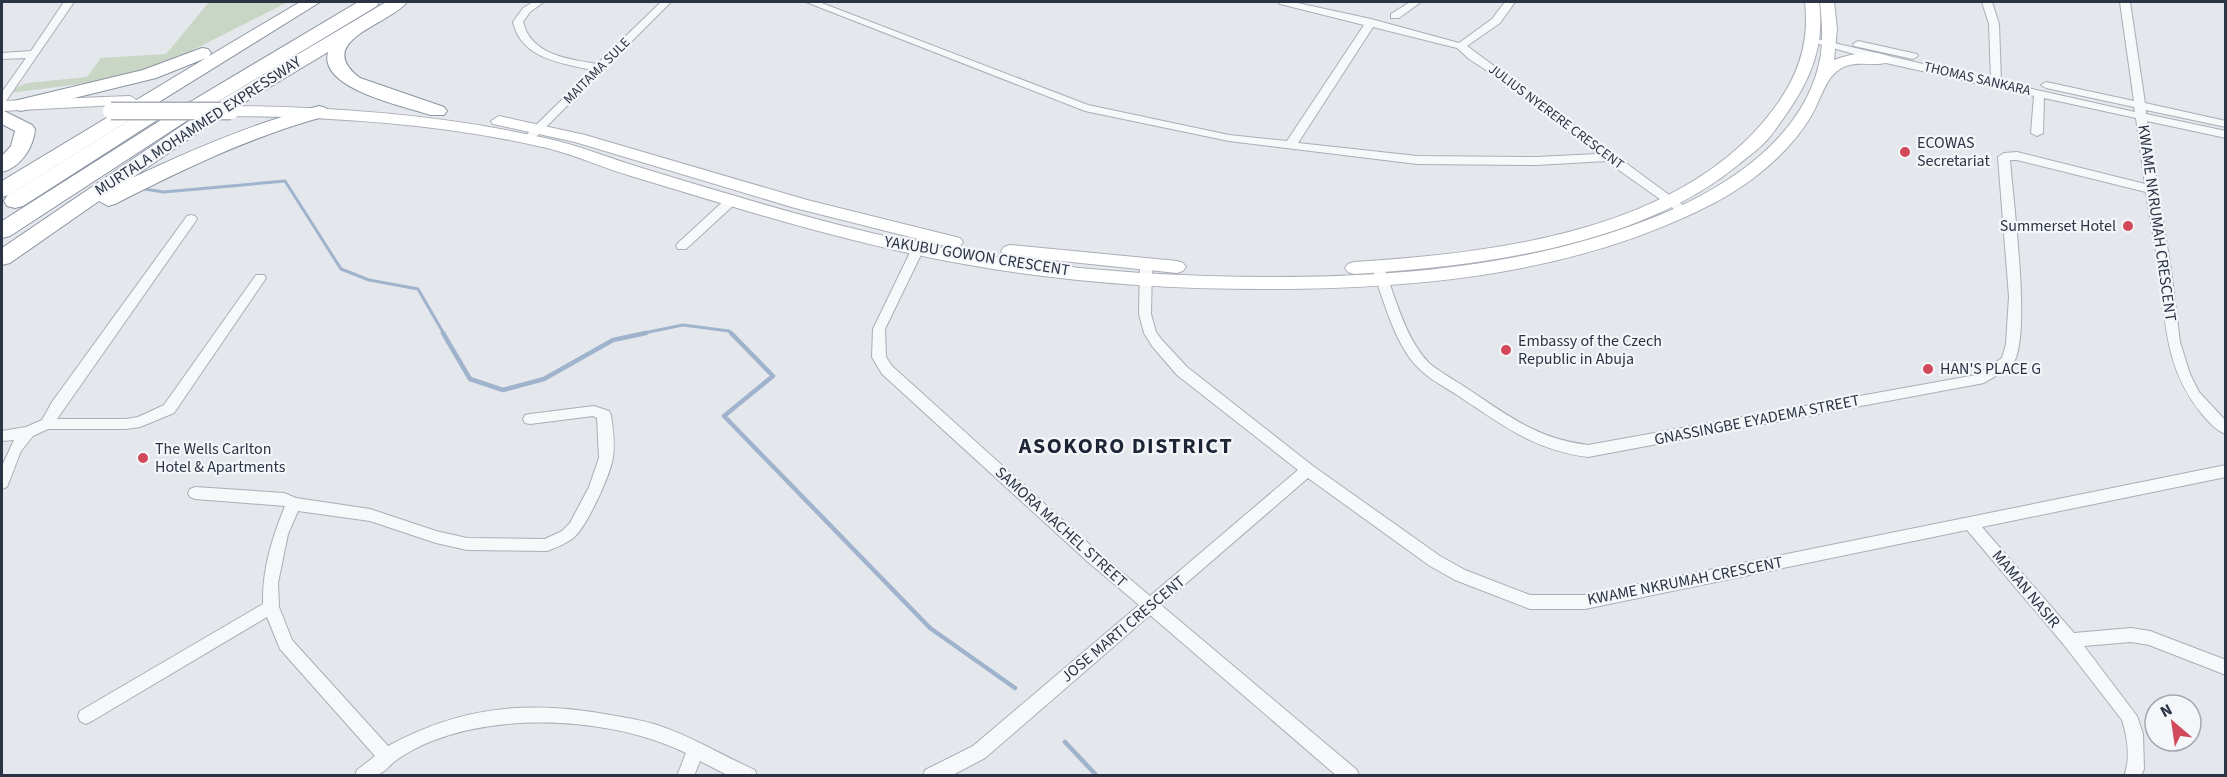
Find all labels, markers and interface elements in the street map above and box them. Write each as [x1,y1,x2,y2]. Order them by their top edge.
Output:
street label: MAITAMA SULE [559,33,635,109]
street label: MURTALA MOHAMMED EXPRESSWAY [91,51,306,201]
street label: THOMAS SANKARA [1922,57,2033,101]
street label: JULIUS NYERERE CRESCENT [1484,59,1628,175]
street label: KWAME NKRUMAH CRESCENT [2132,123,2182,323]
place label: ECOWAS Secretariat [1917,132,1990,172]
marker: ECOWAS Secretariat [1898,145,1912,159]
place label: Summerset Hotel [2000,215,2116,237]
marker: Summerset Hotel [2121,219,2135,233]
street label: YAKUBU GOWON CRESCENT [882,230,1072,282]
place label: Embassy of the Czech Republic in Abuja [1518,330,1662,370]
marker: Embassy of the Czech Republic in Abuja [1499,343,1513,357]
place label: HAN'S PLACE G [1940,358,2041,380]
marker: HAN'S PLACE G [1921,362,1935,376]
street label: GNASSINGBE EYADEMA STREET [1652,389,1862,451]
district label: ASOKORO DISTRICT [1018,430,1233,462]
place label: The Wells Carlton Hotel & Apartments [155,438,286,478]
marker: The Wells Carlton Hotel & Apartments [136,451,150,465]
street label: SAMORA MACHEL STREET [990,462,1132,593]
street label: MAMAN NASIR [1987,546,2065,632]
street label: KWAME NKRUMAH CRESCENT [1586,551,1785,611]
street label: JOSE MARTI CRESCENT [1056,570,1190,687]
north arrow [2143,693,2203,753]
text: N [2156,699,2176,723]

